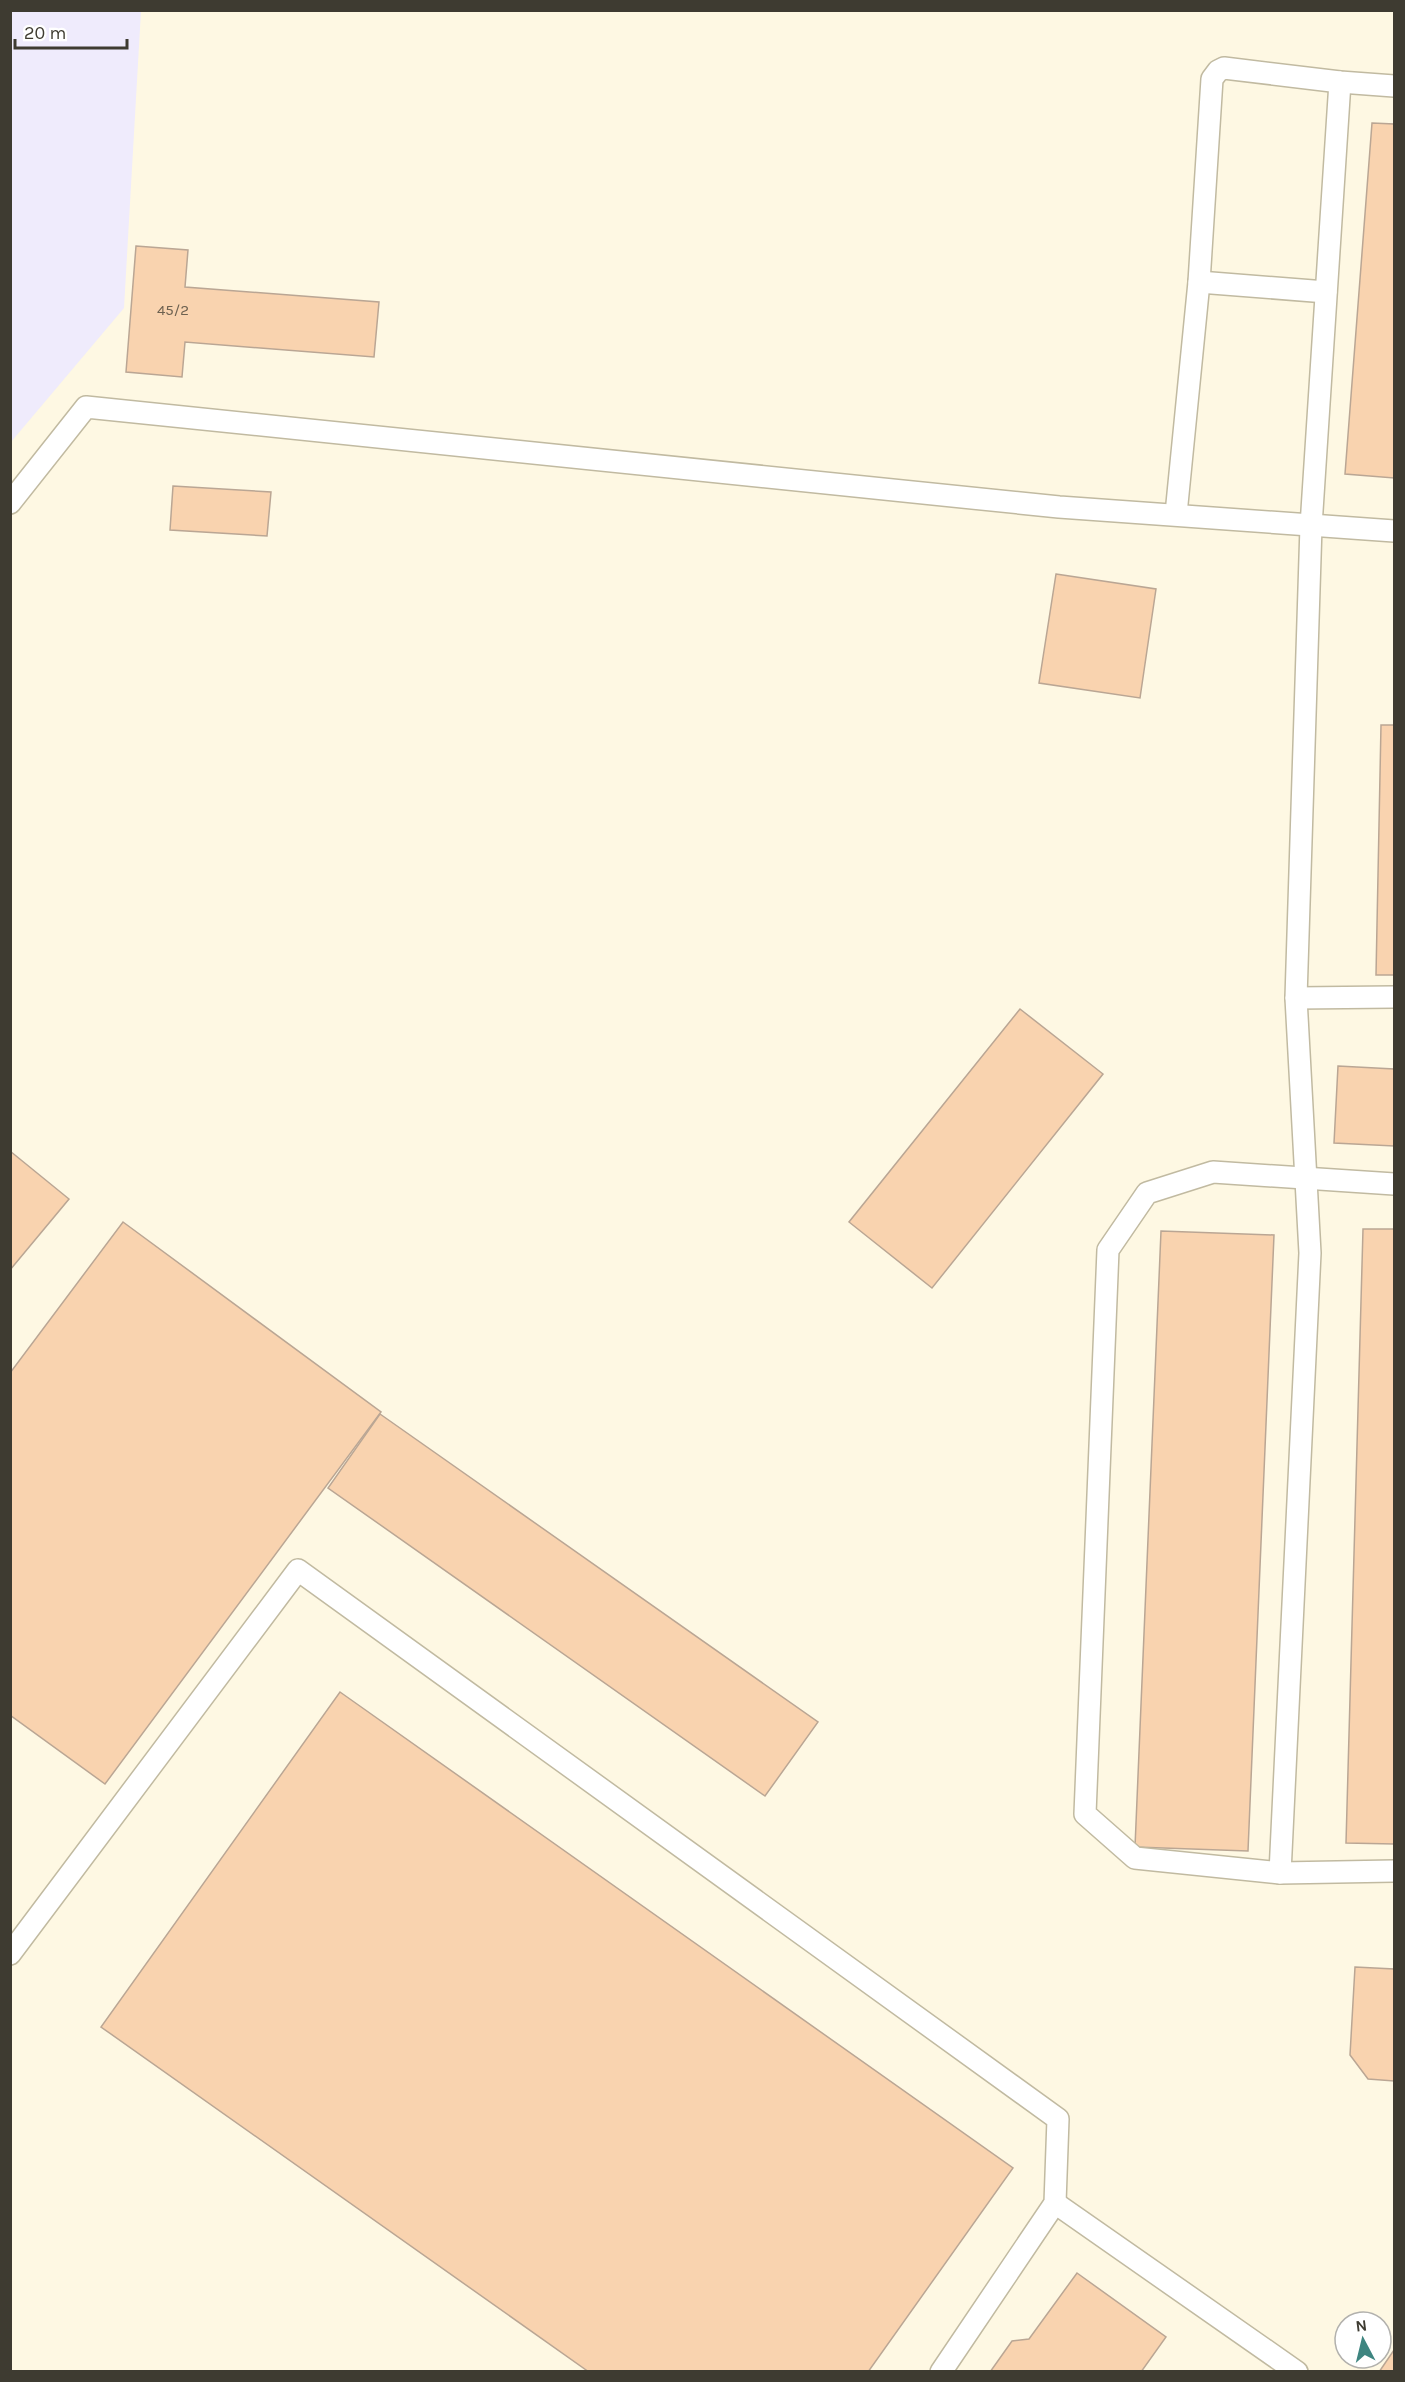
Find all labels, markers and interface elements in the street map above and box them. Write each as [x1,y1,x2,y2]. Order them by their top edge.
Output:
scale bar [15,12,128,50]
text: 20 m [24,22,66,44]
house number: 45/2 [157,301,189,319]
north arrow [1333,2310,1393,2370]
text: N [1354,2315,1368,2336]

